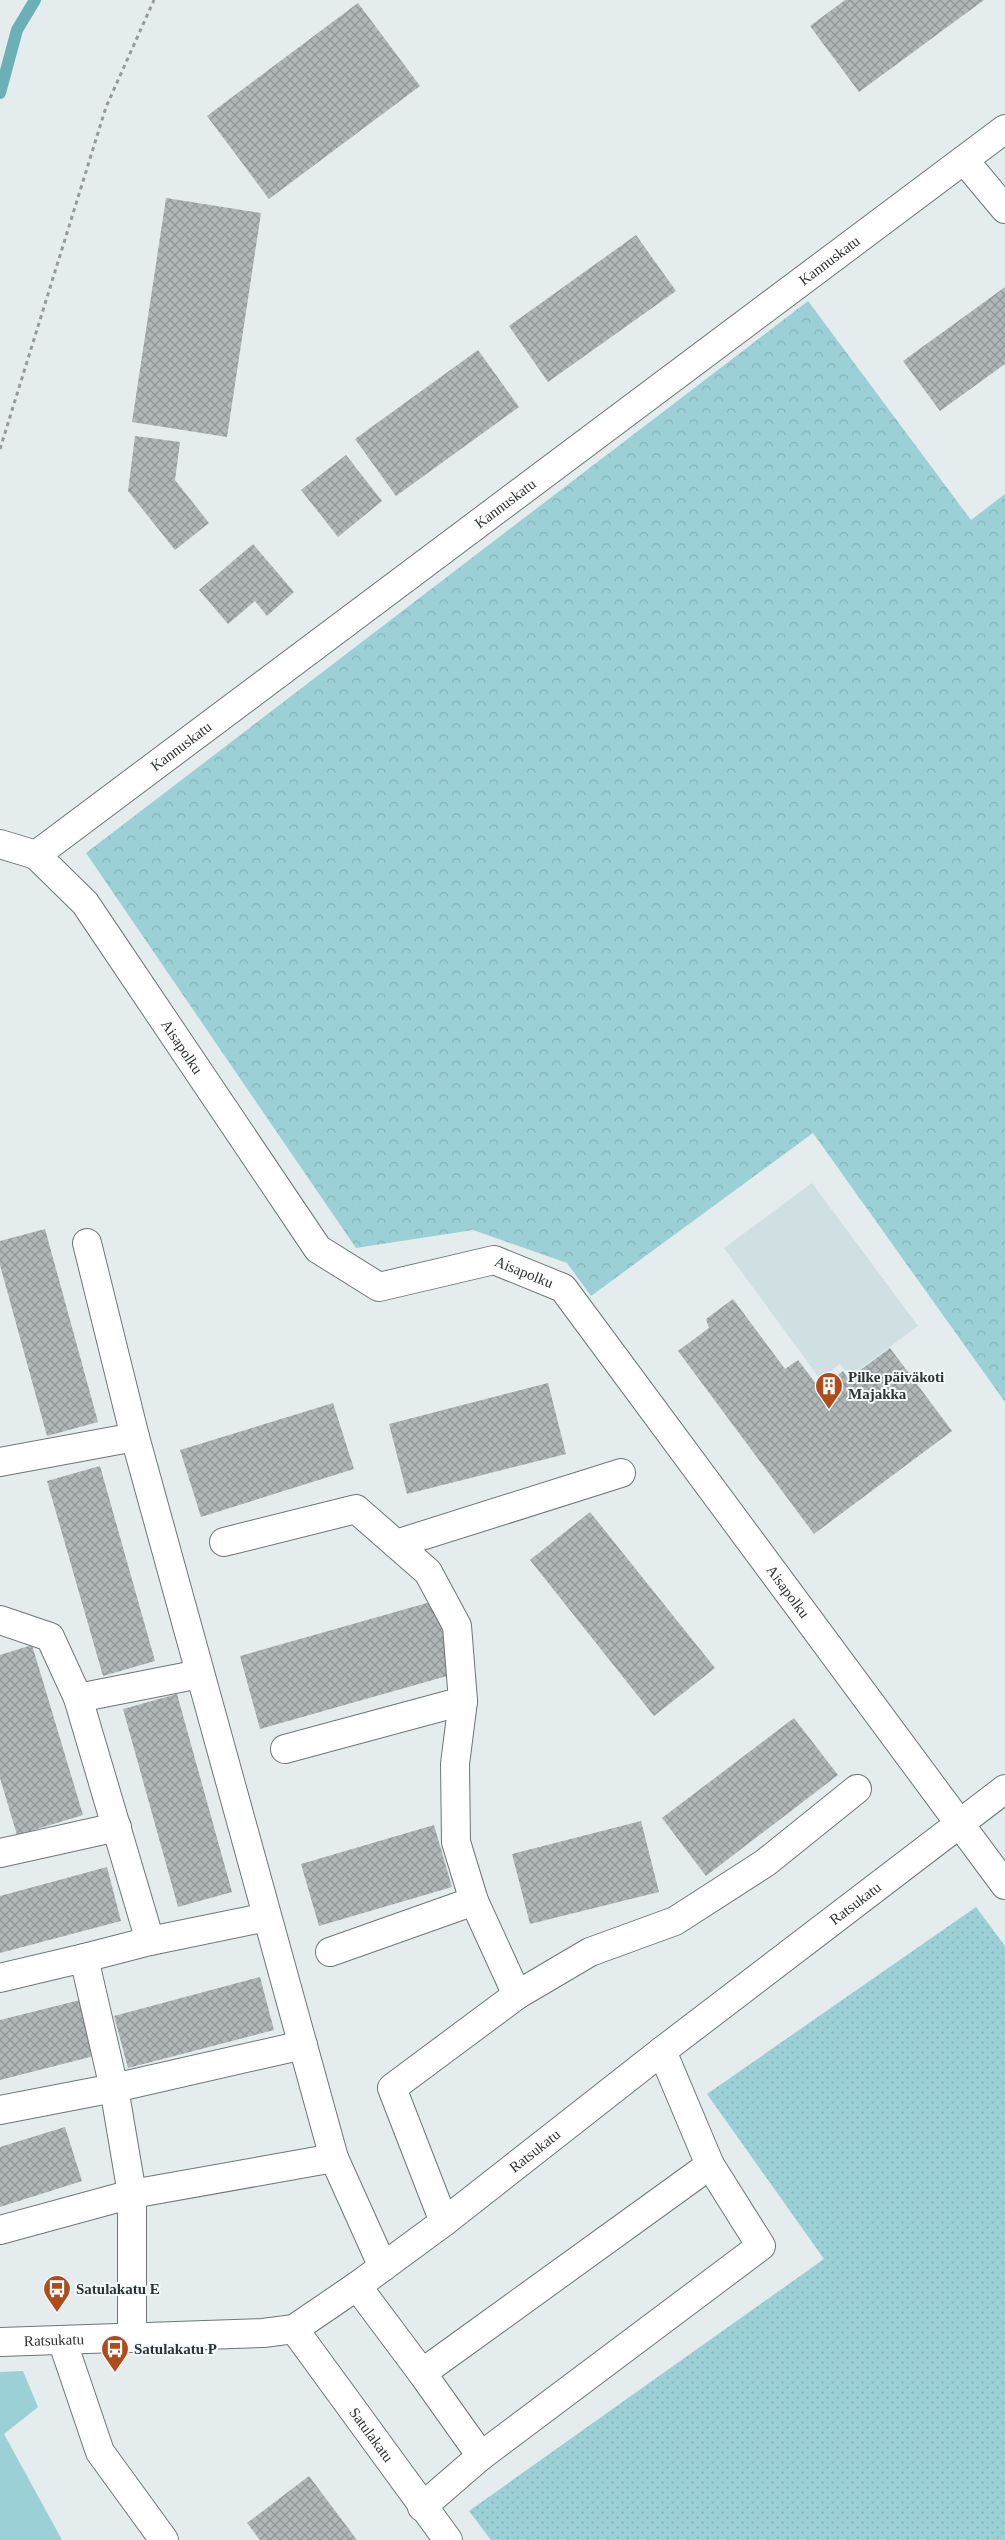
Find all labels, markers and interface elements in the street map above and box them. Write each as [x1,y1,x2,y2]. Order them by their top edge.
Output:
street label: Kannuskatu [796,232,863,288]
street label: Kannuskatu [472,475,539,531]
street label: Kannuskatu [148,718,215,774]
street label: Aisapolku [158,1017,206,1077]
street label: Aisapolku [492,1253,556,1291]
place label: Pilke päiväkoti Majakka [848,1369,944,1402]
building icon: Pilke päiväkoti Majakka [814,1371,844,1410]
street label: Aisapolku [763,1562,813,1622]
street label: Ratsukatu [827,1878,884,1928]
street label: Ratsukatu [506,2126,564,2176]
bus stop icon: Satulakatu E [42,2274,72,2313]
place label: Satulakatu E [76,2281,160,2297]
street label: Ratsukatu [24,2331,85,2349]
bus stop icon: Satulakatu P [100,2334,130,2373]
place label: Satulakatu P [134,2341,217,2357]
street label: Satulakatu [346,2405,397,2466]

